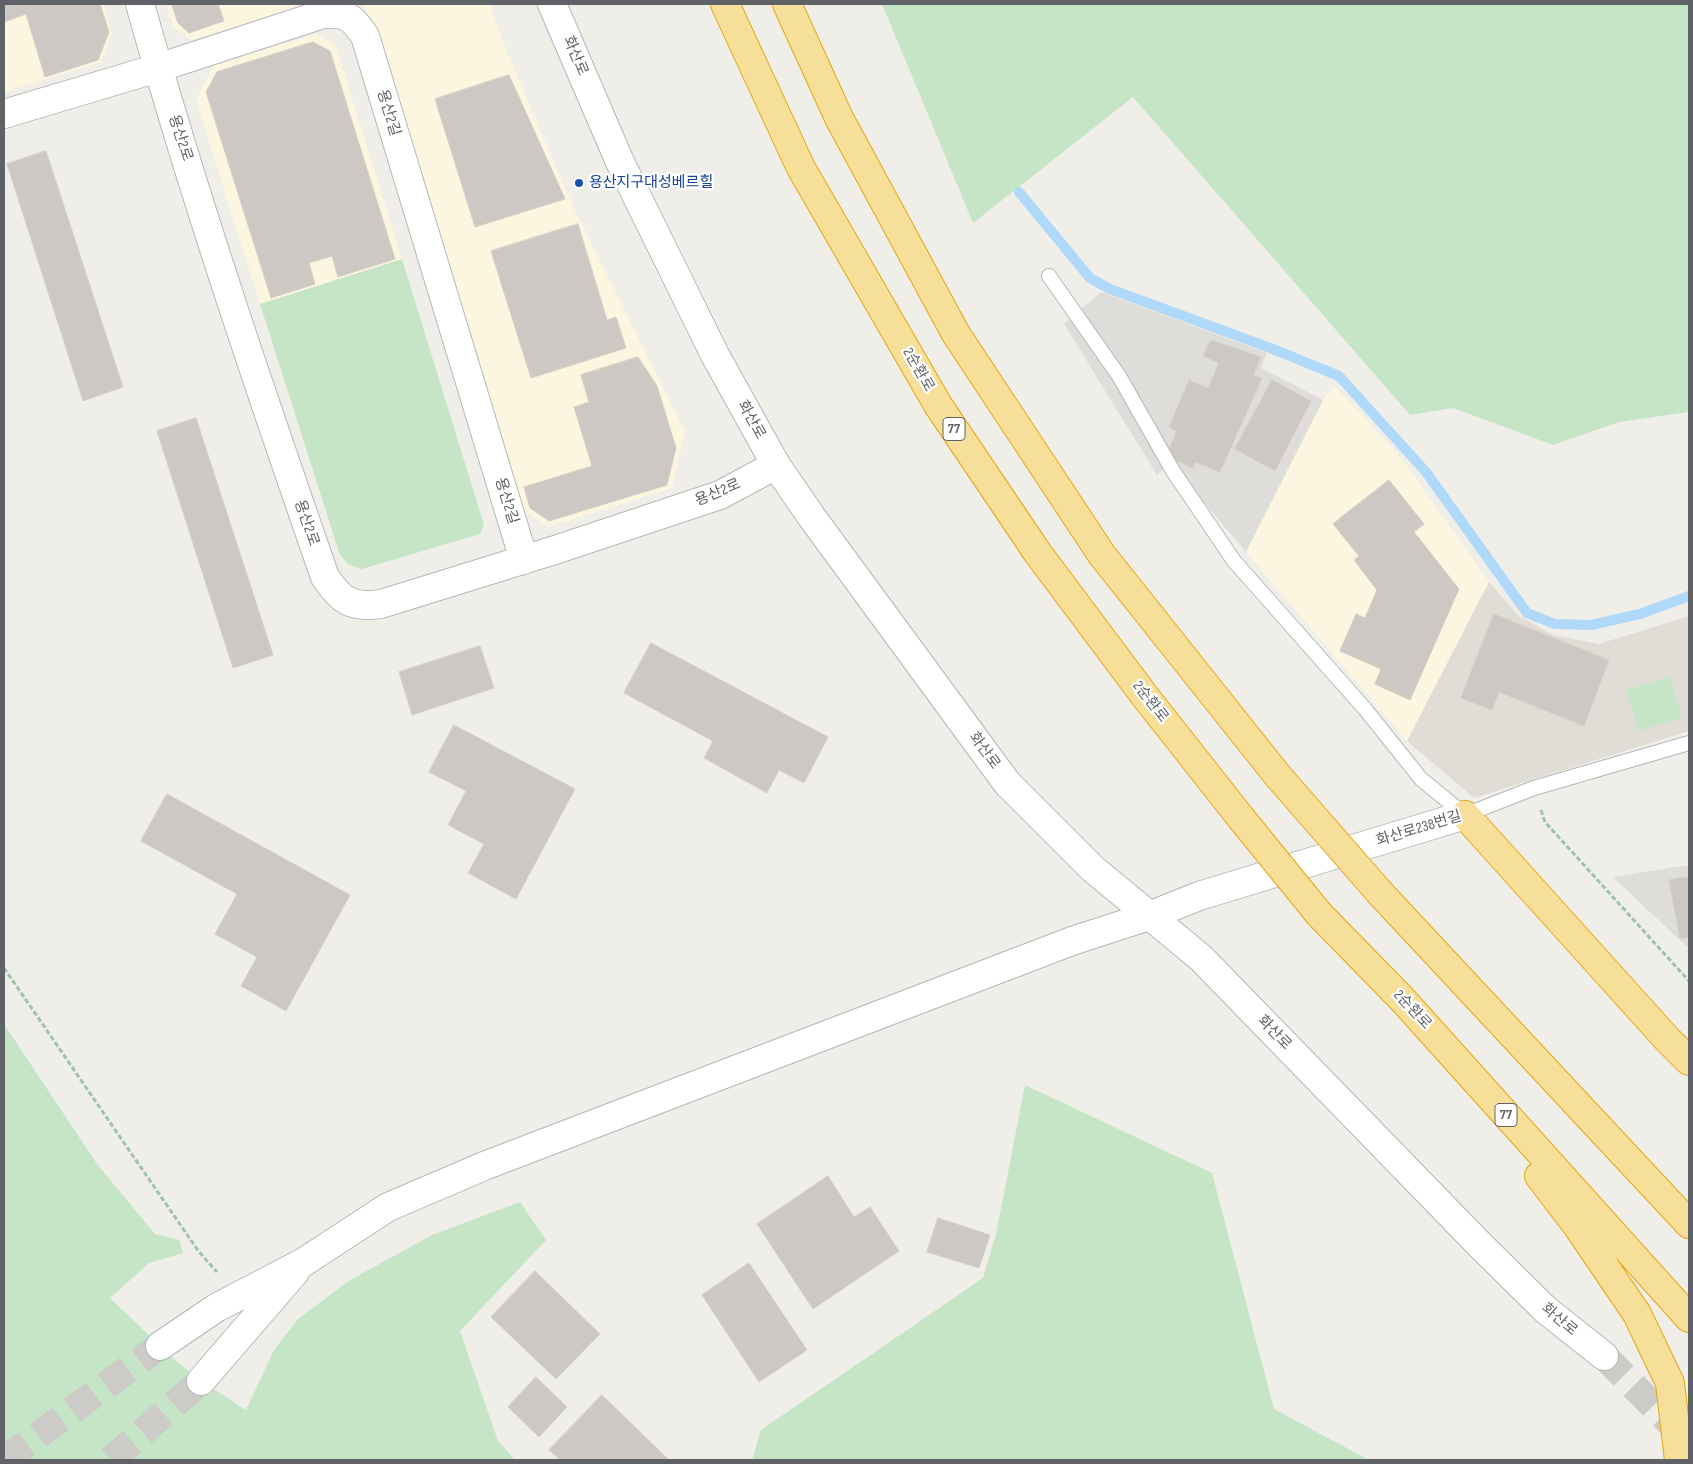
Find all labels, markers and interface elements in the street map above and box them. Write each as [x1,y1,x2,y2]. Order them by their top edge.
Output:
street label: 화산로 [559,33,591,79]
street label: 용산2길 [372,88,404,138]
street label: 용산2로 [164,113,196,163]
place label: 용산지구대성베르힐 [589,174,713,192]
marker: 용산지구대성베르힐 [573,177,585,189]
street label: 2순환로 [898,345,938,395]
street label: 화산로 [733,398,769,442]
road number: 77 [943,418,965,440]
street label: 용산2로 [693,475,743,511]
street label: 용산2길 [490,476,522,526]
street label: 용산2로 [290,498,322,548]
street label: 2순환로 [1128,678,1172,726]
street label: 화산로 [965,729,1003,773]
street label: 화산로238번길 [1374,808,1464,850]
street label: 2순환로 [1389,986,1435,1034]
street label: 화산로 [1253,1012,1295,1054]
road number: 77 [1495,1104,1517,1126]
street label: 화산로 [1537,1300,1581,1340]

